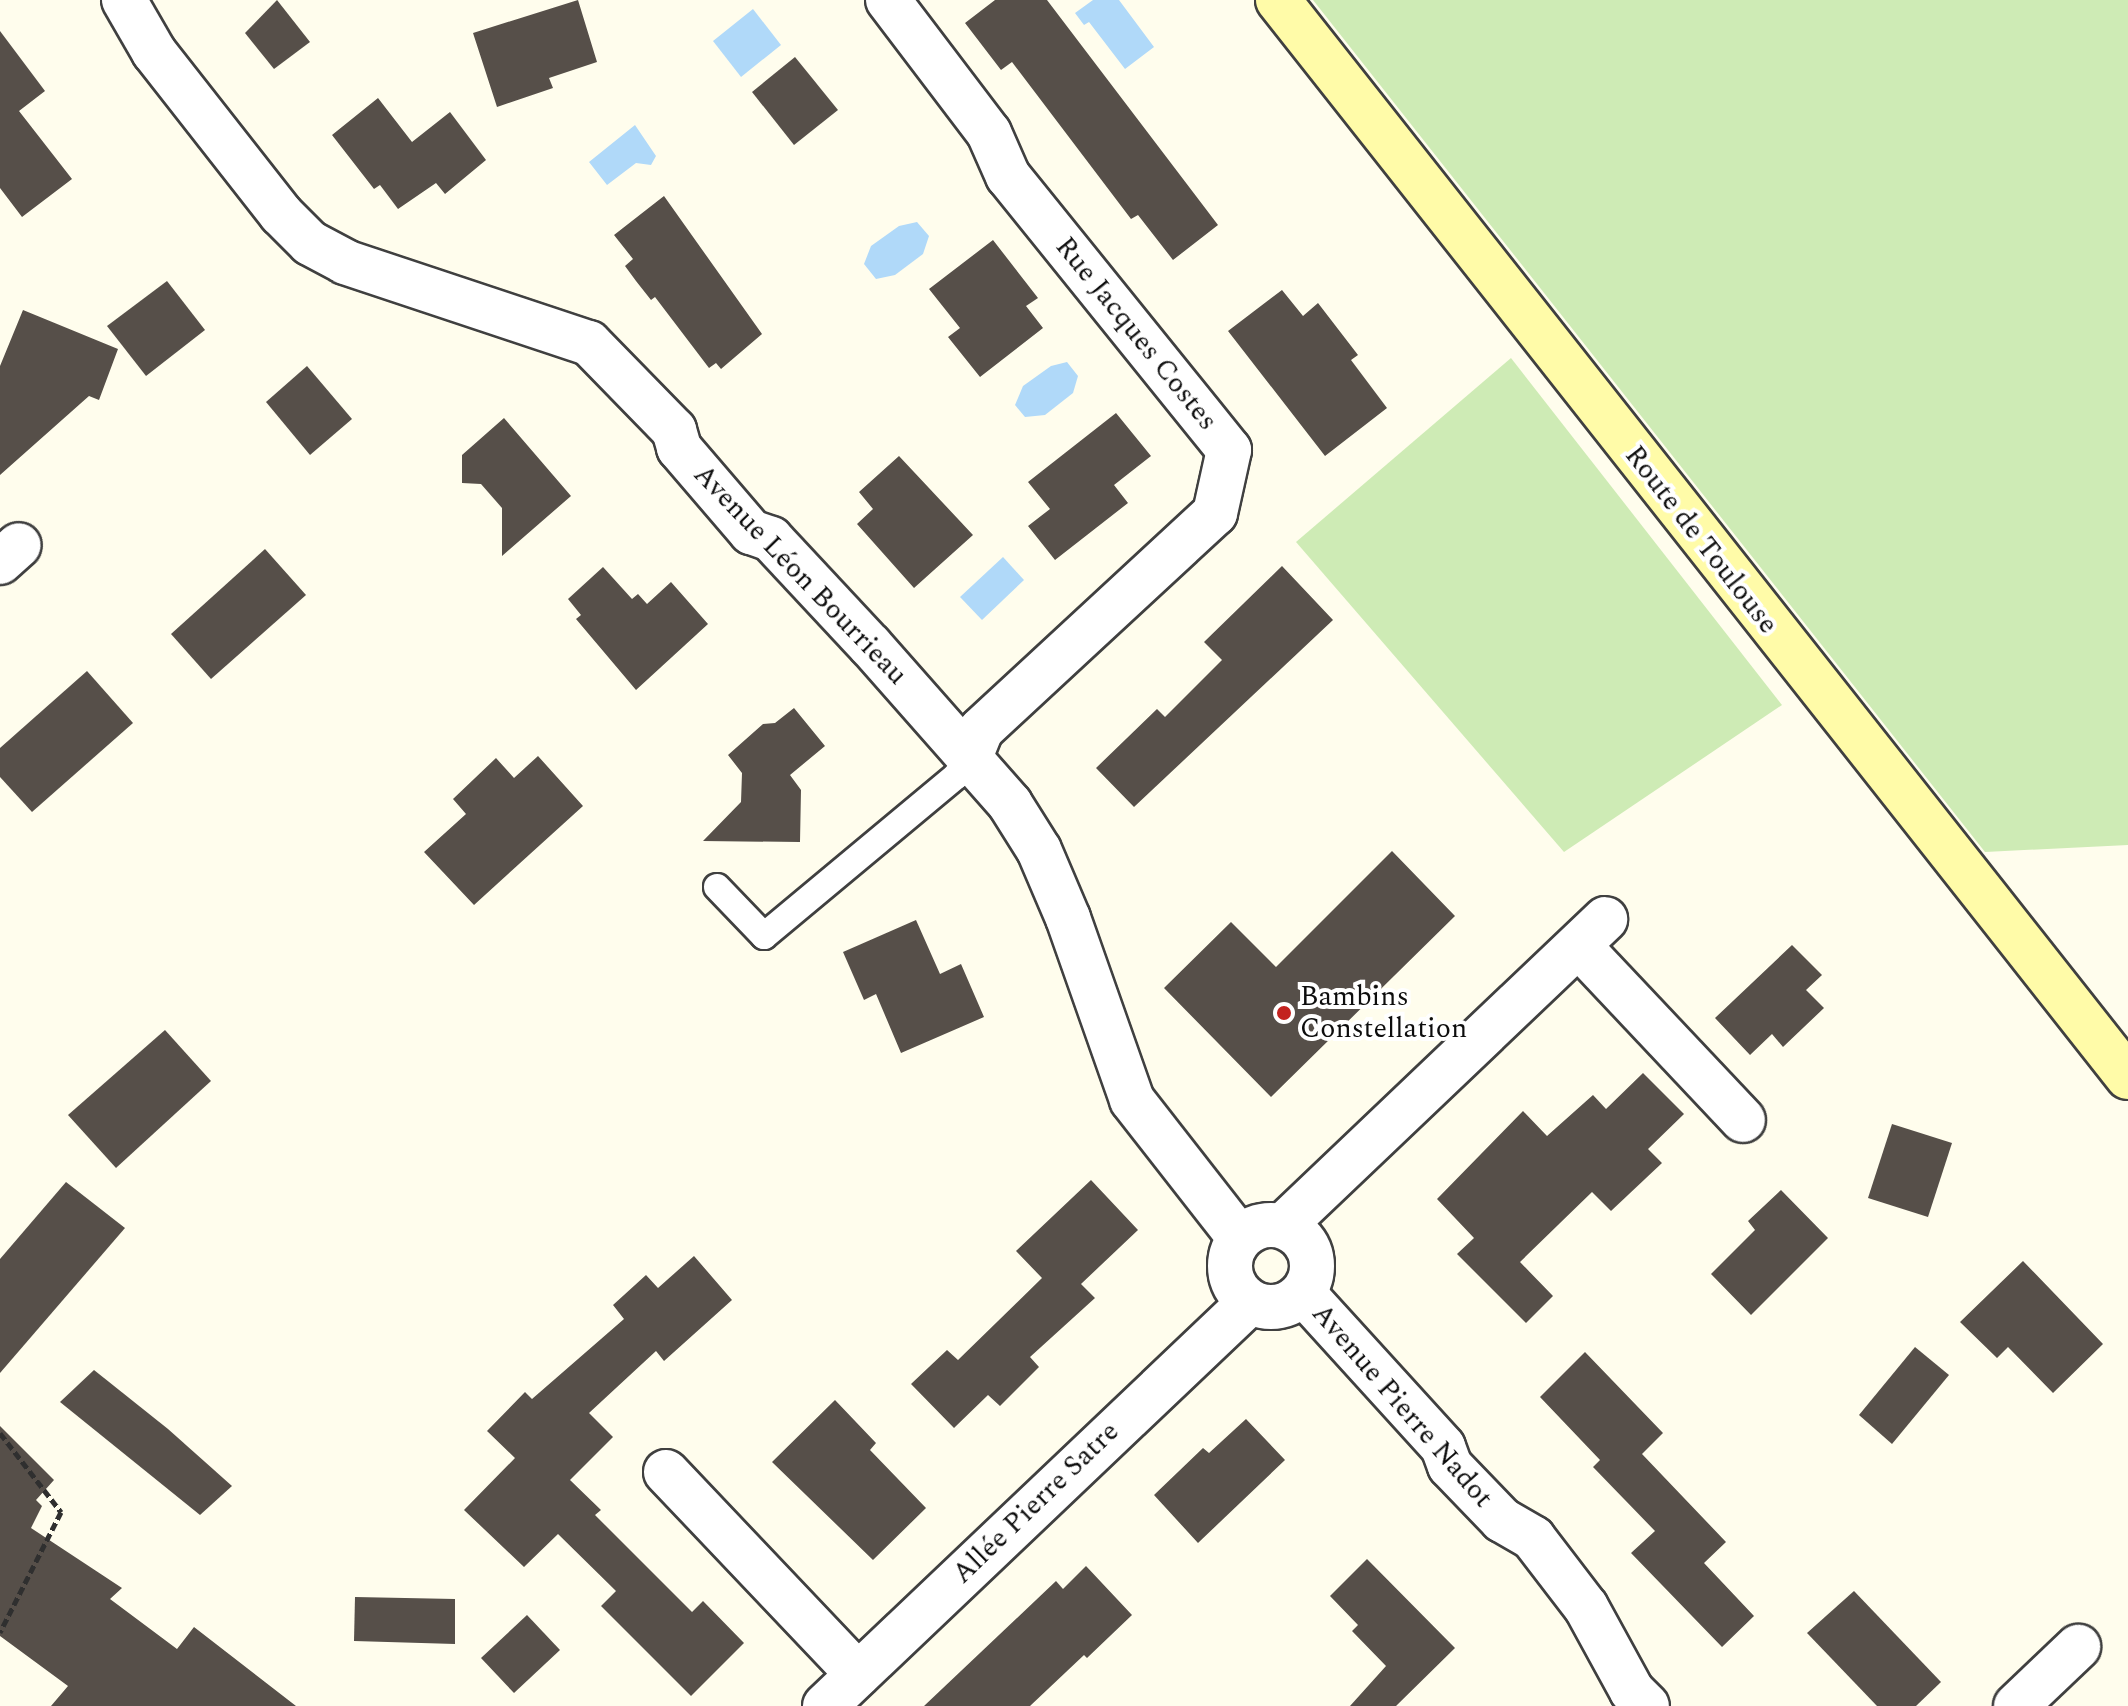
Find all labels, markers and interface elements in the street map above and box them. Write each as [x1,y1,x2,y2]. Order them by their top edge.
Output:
street label: Rue Jacques Costes [1048,231,1224,437]
street label: Route de Toulouse [1617,439,1785,641]
street label: Avenue Léon Bourrieau [686,458,914,692]
place label: Bambins Constellation [1300,980,1467,1046]
marker: Bambins Constellation [1275,1004,1293,1022]
street label: Avenue Pierre Nadot [1304,1297,1500,1515]
street label: Allée Pierre Satre [946,1415,1126,1591]

